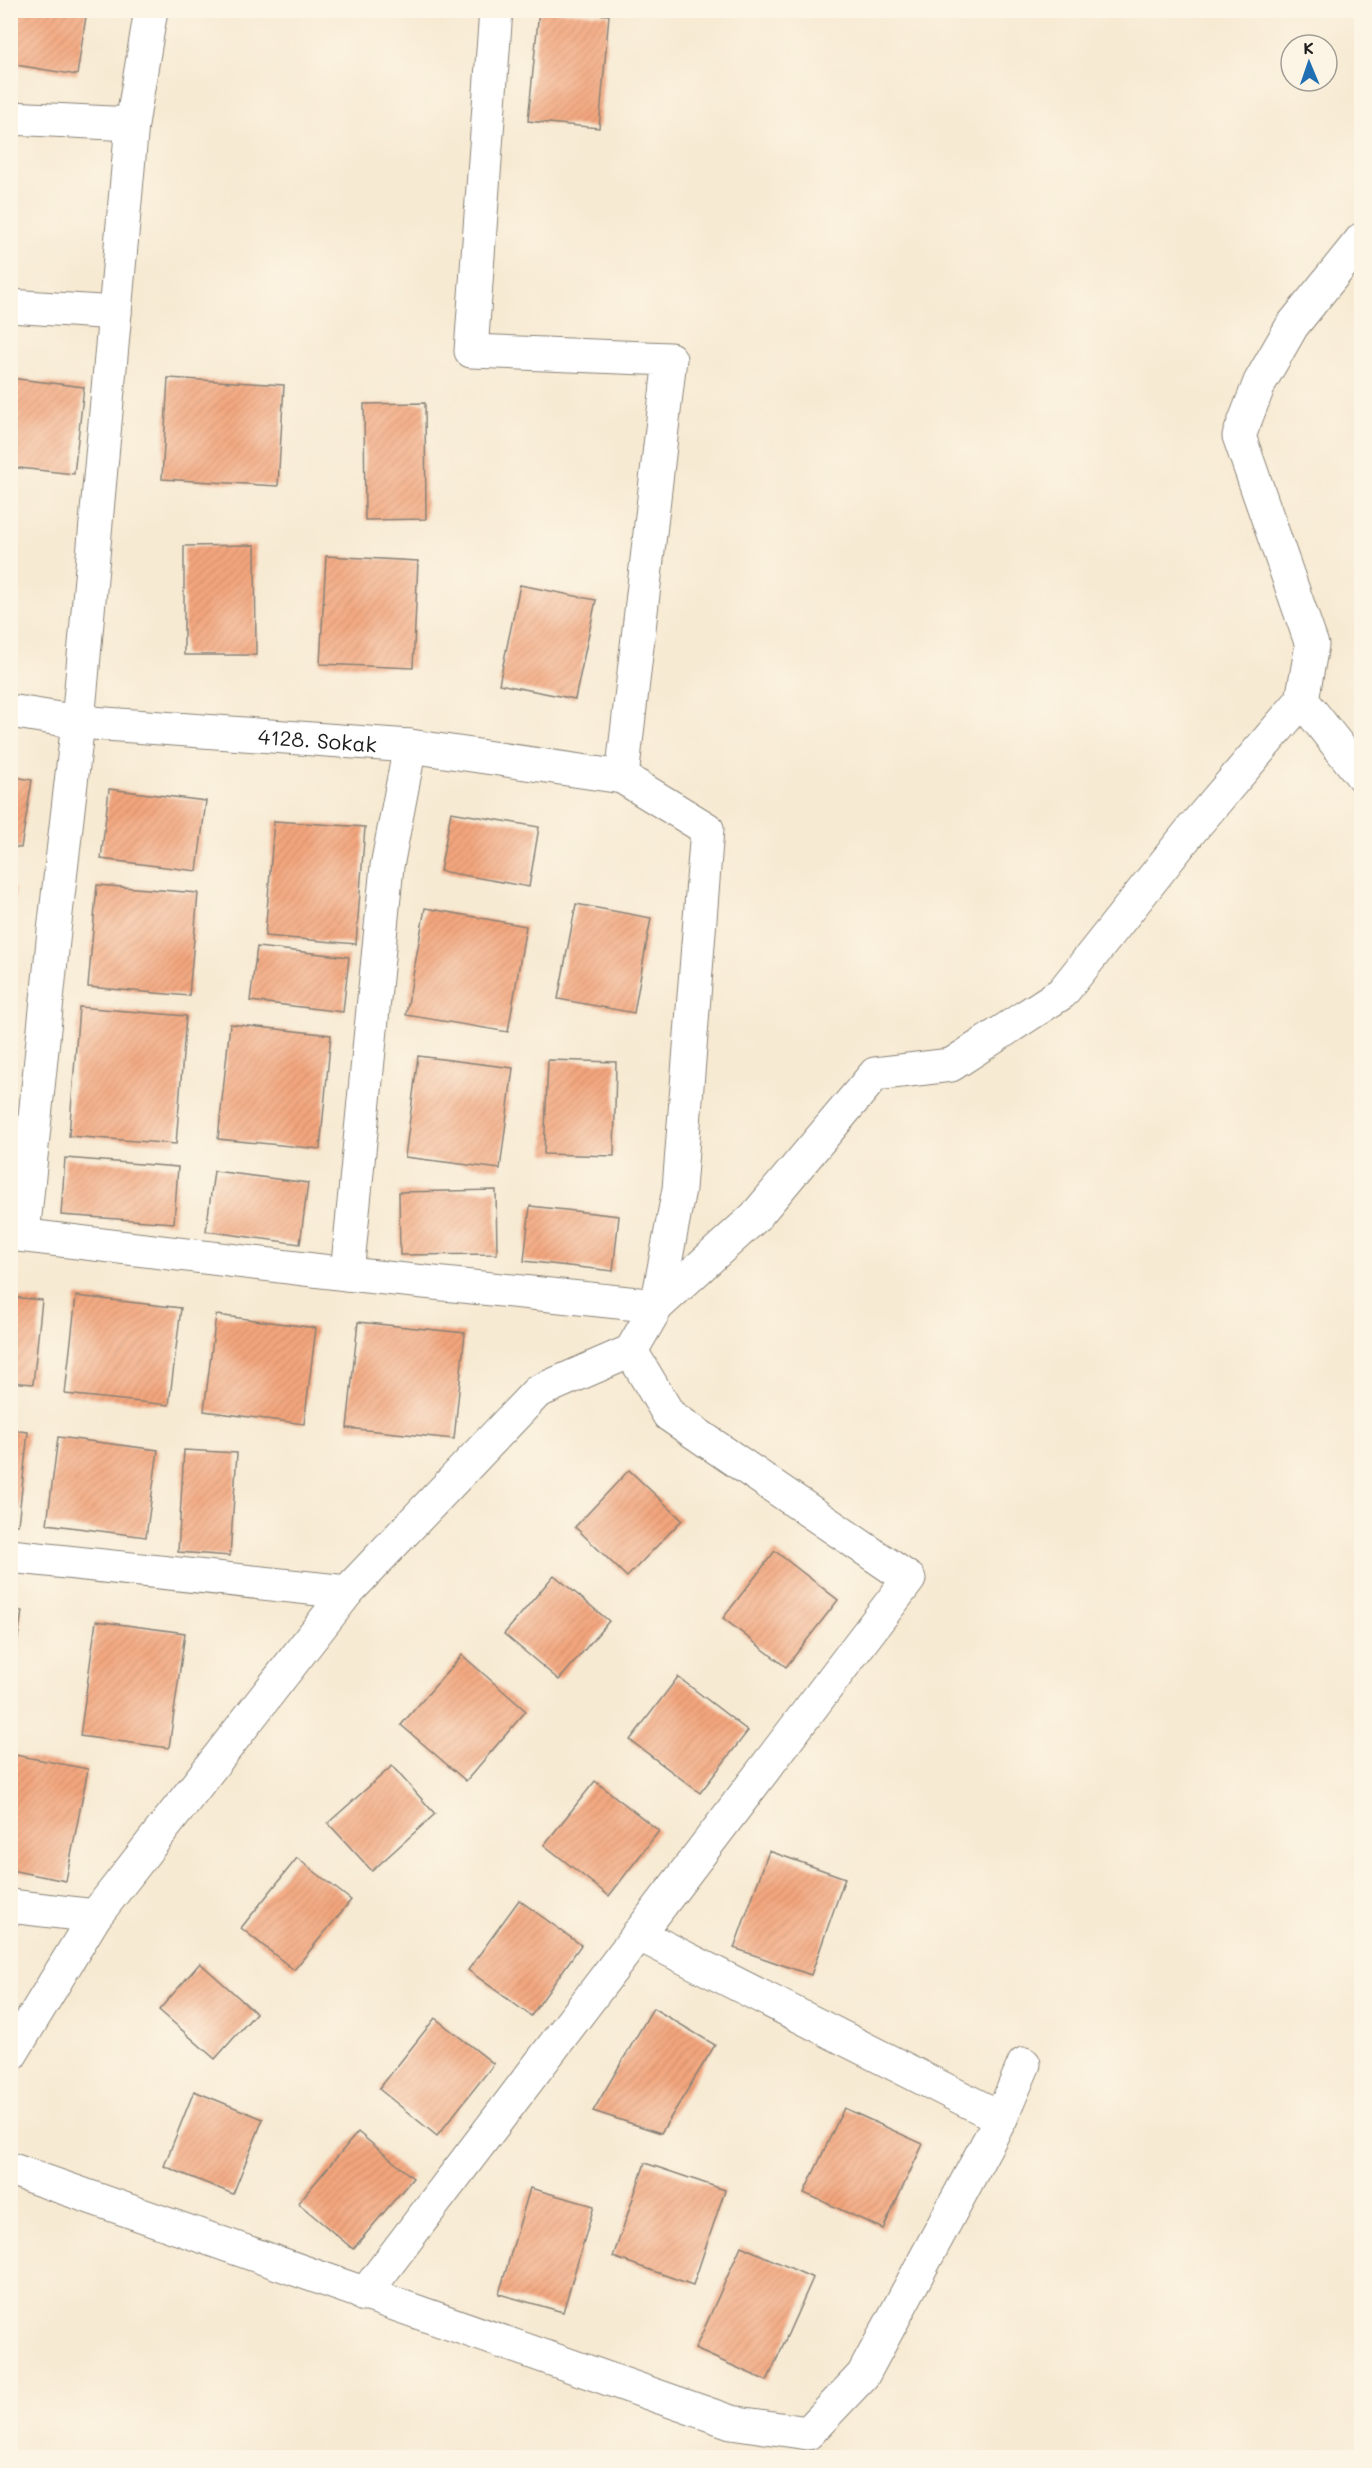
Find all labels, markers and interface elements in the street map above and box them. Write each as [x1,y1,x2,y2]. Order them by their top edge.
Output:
north arrow [1279,33,1339,93]
text: K [1303,37,1314,58]
street label: 4128. Sokak [257,722,378,757]

